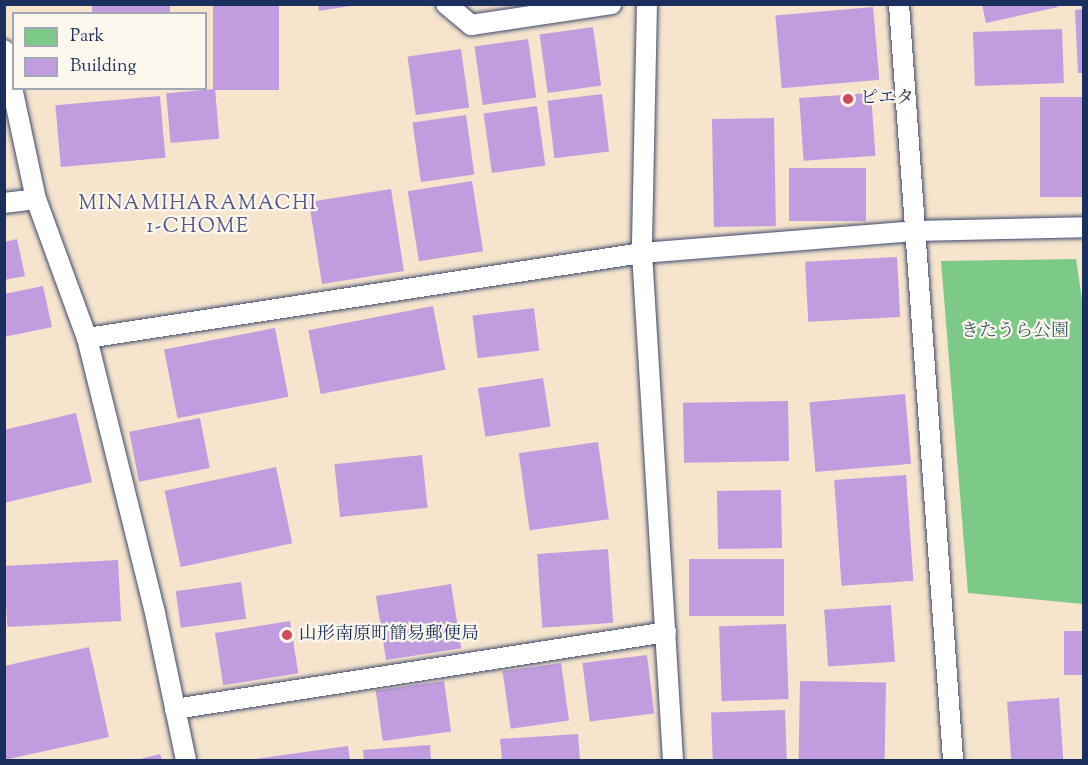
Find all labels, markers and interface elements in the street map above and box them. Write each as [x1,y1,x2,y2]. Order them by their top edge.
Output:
legend [12,12,207,90]
text: Park [70,24,104,50]
text: Building [70,54,136,80]
place label: ピエタ [860,88,914,110]
marker: ピエタ [841,92,855,106]
district label: MINAMIHARAMACHI 1-CHOME [78,193,318,240]
park label: きたうら公園 [961,321,1069,343]
place label: 山形南原町簡易郵便局 [299,624,479,646]
marker: 山形南原町簡易郵便局 [280,628,294,642]

